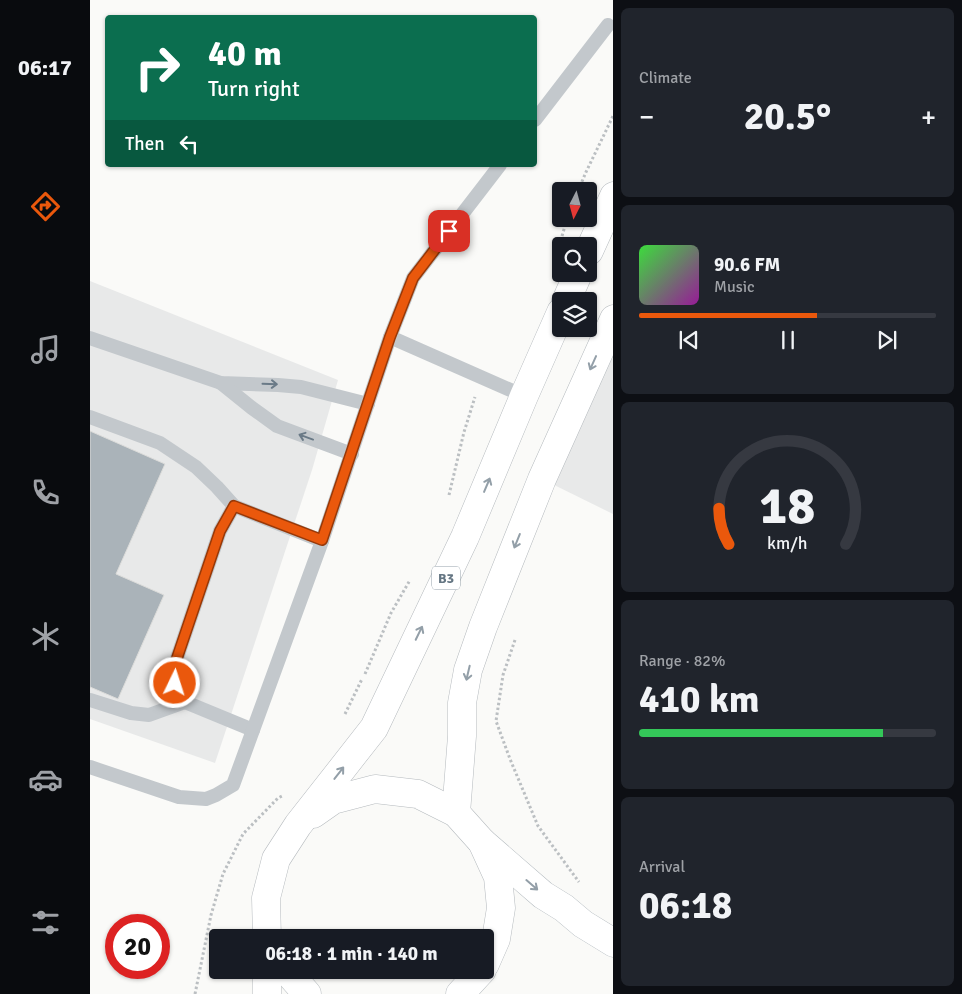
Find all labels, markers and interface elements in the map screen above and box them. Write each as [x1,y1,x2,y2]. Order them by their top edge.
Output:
text: 40 m [208,32,282,75]
icon: right [125,35,190,100]
text: 06:17 [18,54,72,81]
text: Climate [639,68,692,88]
text: Turn right [208,75,300,102]
text: 20.5° [744,93,831,140]
text: − [639,100,654,134]
text: + [921,100,936,134]
icon: left [175,130,203,158]
text: Then [125,132,165,156]
north arrow [552,182,598,228]
map controls [552,182,597,337]
icon: directions [28,189,63,224]
pin [428,210,470,252]
icon: arrive [435,217,463,245]
button: search [552,237,597,282]
text: 90.6 FM [714,253,780,277]
text: Music [714,277,755,297]
button: layers [552,292,597,337]
icon: previous [675,326,703,354]
icon: pause [774,326,802,354]
icon: next [873,326,901,354]
icon: music [28,332,63,367]
one-way arrow [588,355,598,370]
one-way arrow [262,380,278,389]
one-way arrow [299,432,314,441]
text: 18 [759,474,816,538]
icon: phone [28,475,63,510]
one-way arrow [482,478,492,493]
text: km/h [767,532,808,554]
one-way arrow [512,533,521,548]
road number: B3 [432,566,460,590]
icon: climate [28,619,63,654]
one-way arrow [415,626,425,641]
text: Range · 82% [639,651,725,671]
position arrow [148,656,200,708]
one-way arrow [463,665,472,681]
text: 410 km [639,676,760,723]
icon: car [28,762,63,797]
one-way arrow [334,766,344,780]
text: Arrival [639,857,685,877]
one-way arrow [525,880,538,891]
text: 06:18 [639,882,732,929]
icon: filters [28,905,63,940]
speed limit sign: 20 [105,914,170,979]
text: 06:18 · 1 min · 140 m [265,942,438,966]

